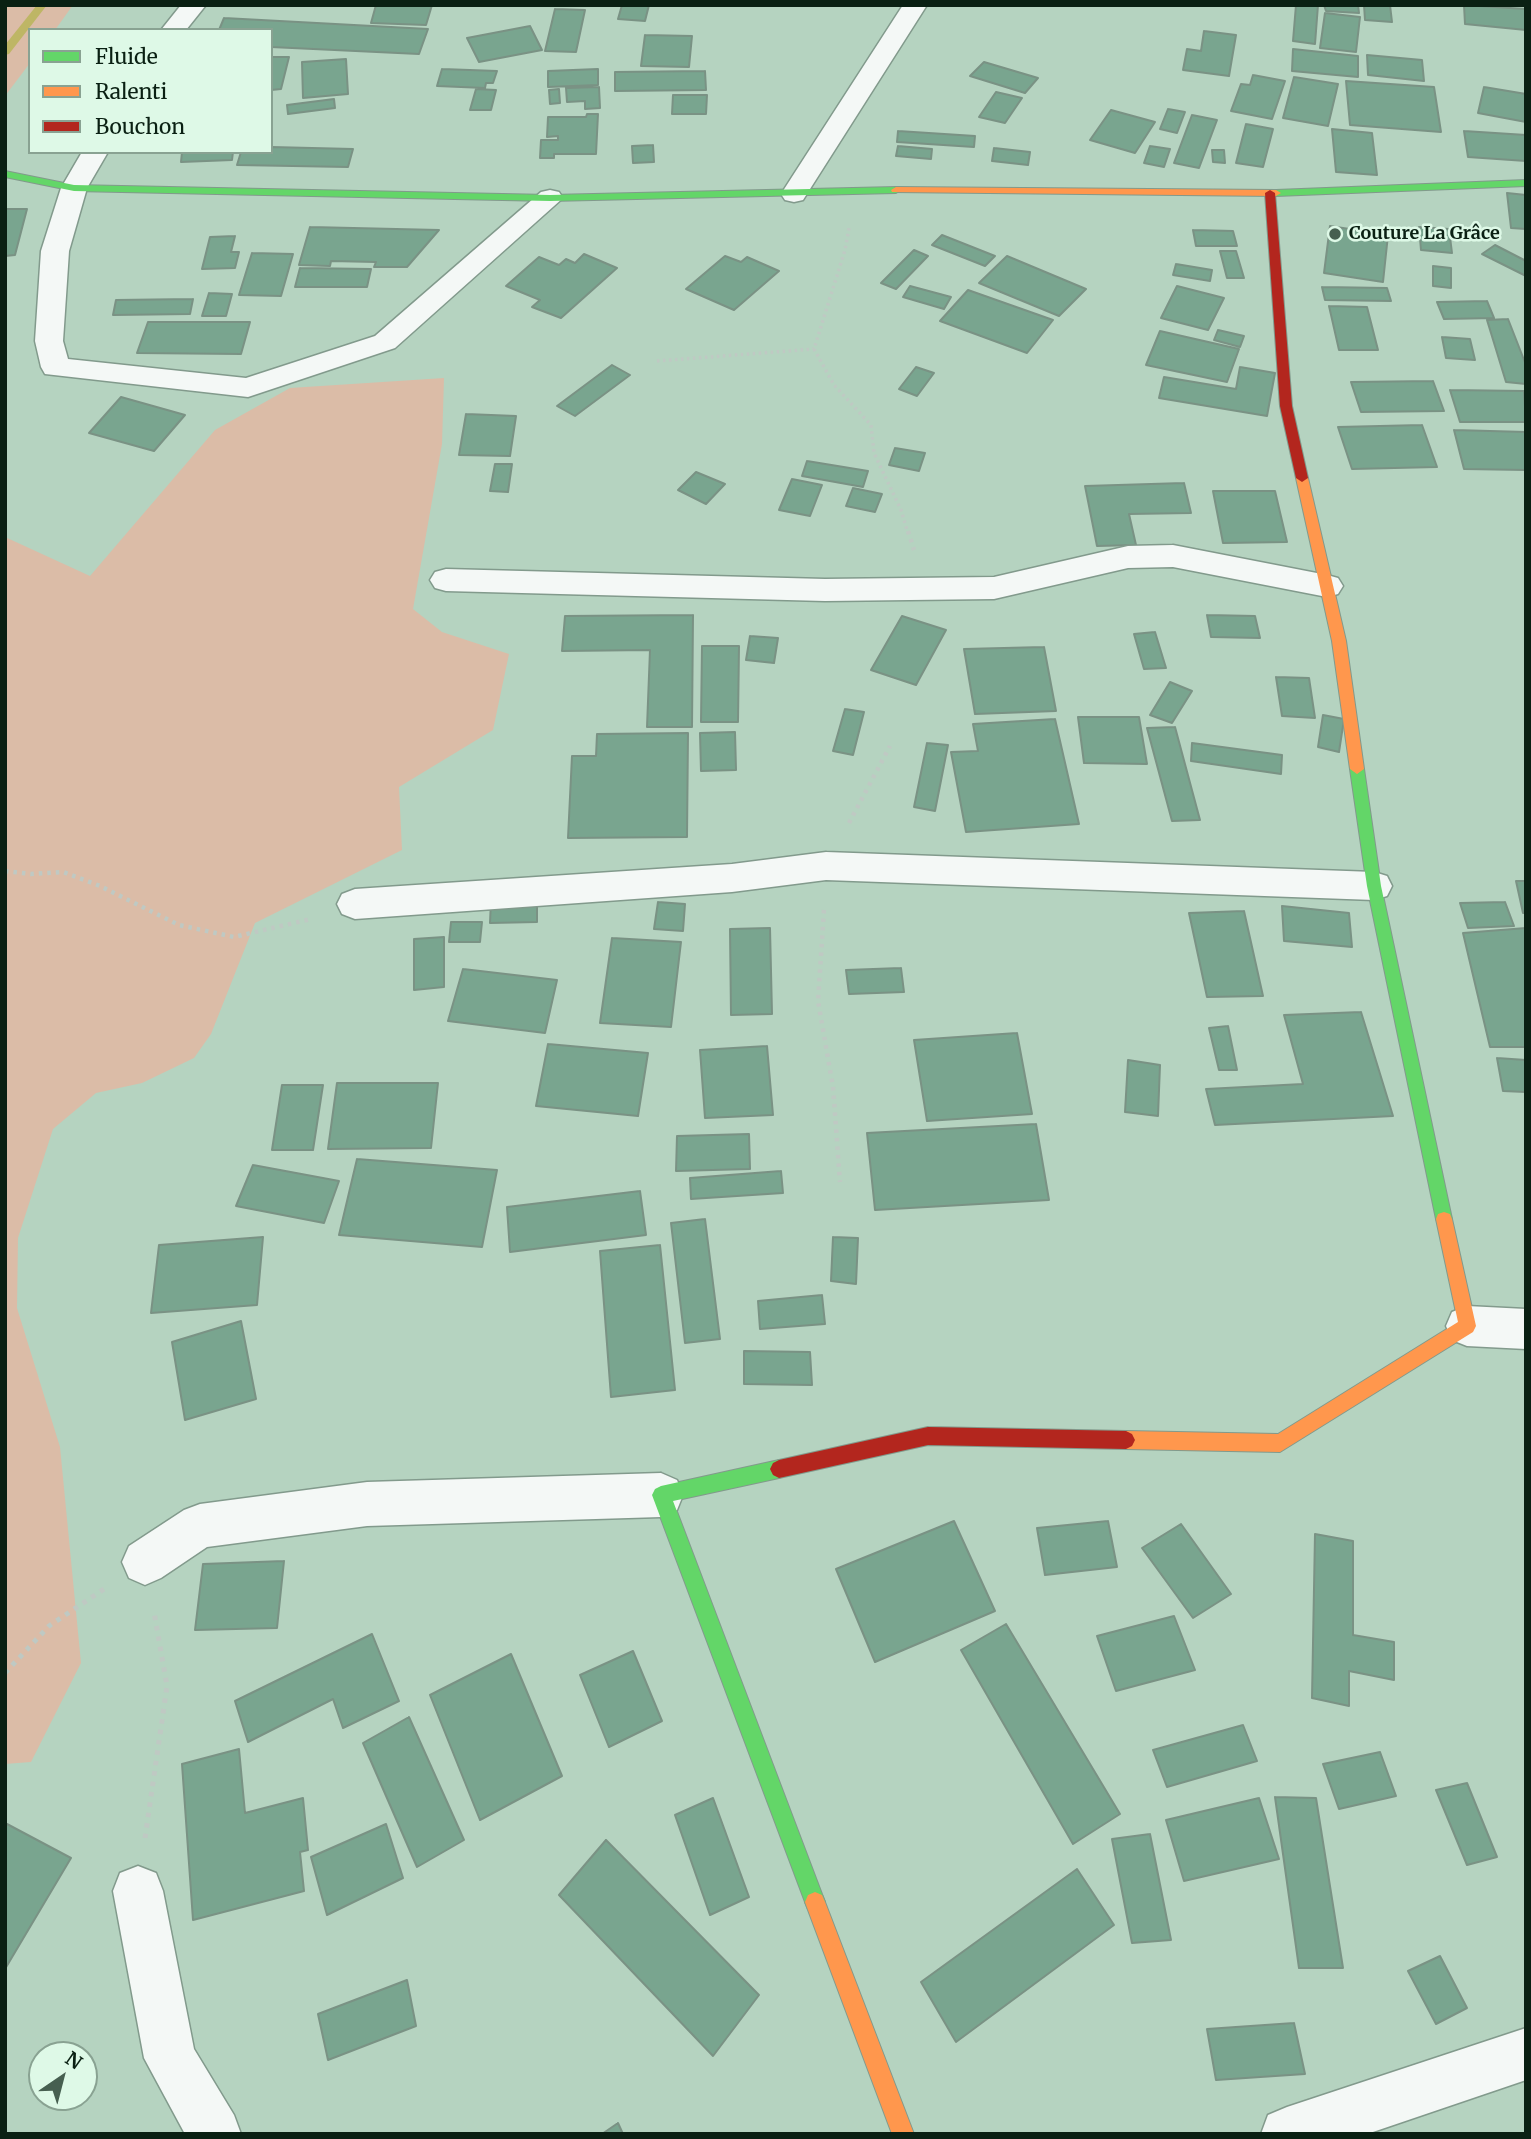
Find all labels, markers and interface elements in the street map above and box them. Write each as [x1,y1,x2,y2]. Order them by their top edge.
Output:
legend [28,28,273,154]
text: Fluide [95,43,158,70]
text: Ralenti [95,78,167,105]
text: Bouchon [95,113,185,140]
place label: Couture La Grâce [1349,223,1500,245]
marker: Couture La Grâce [1327,226,1343,242]
north arrow [28,2041,98,2111]
text: N [61,2046,87,2075]

